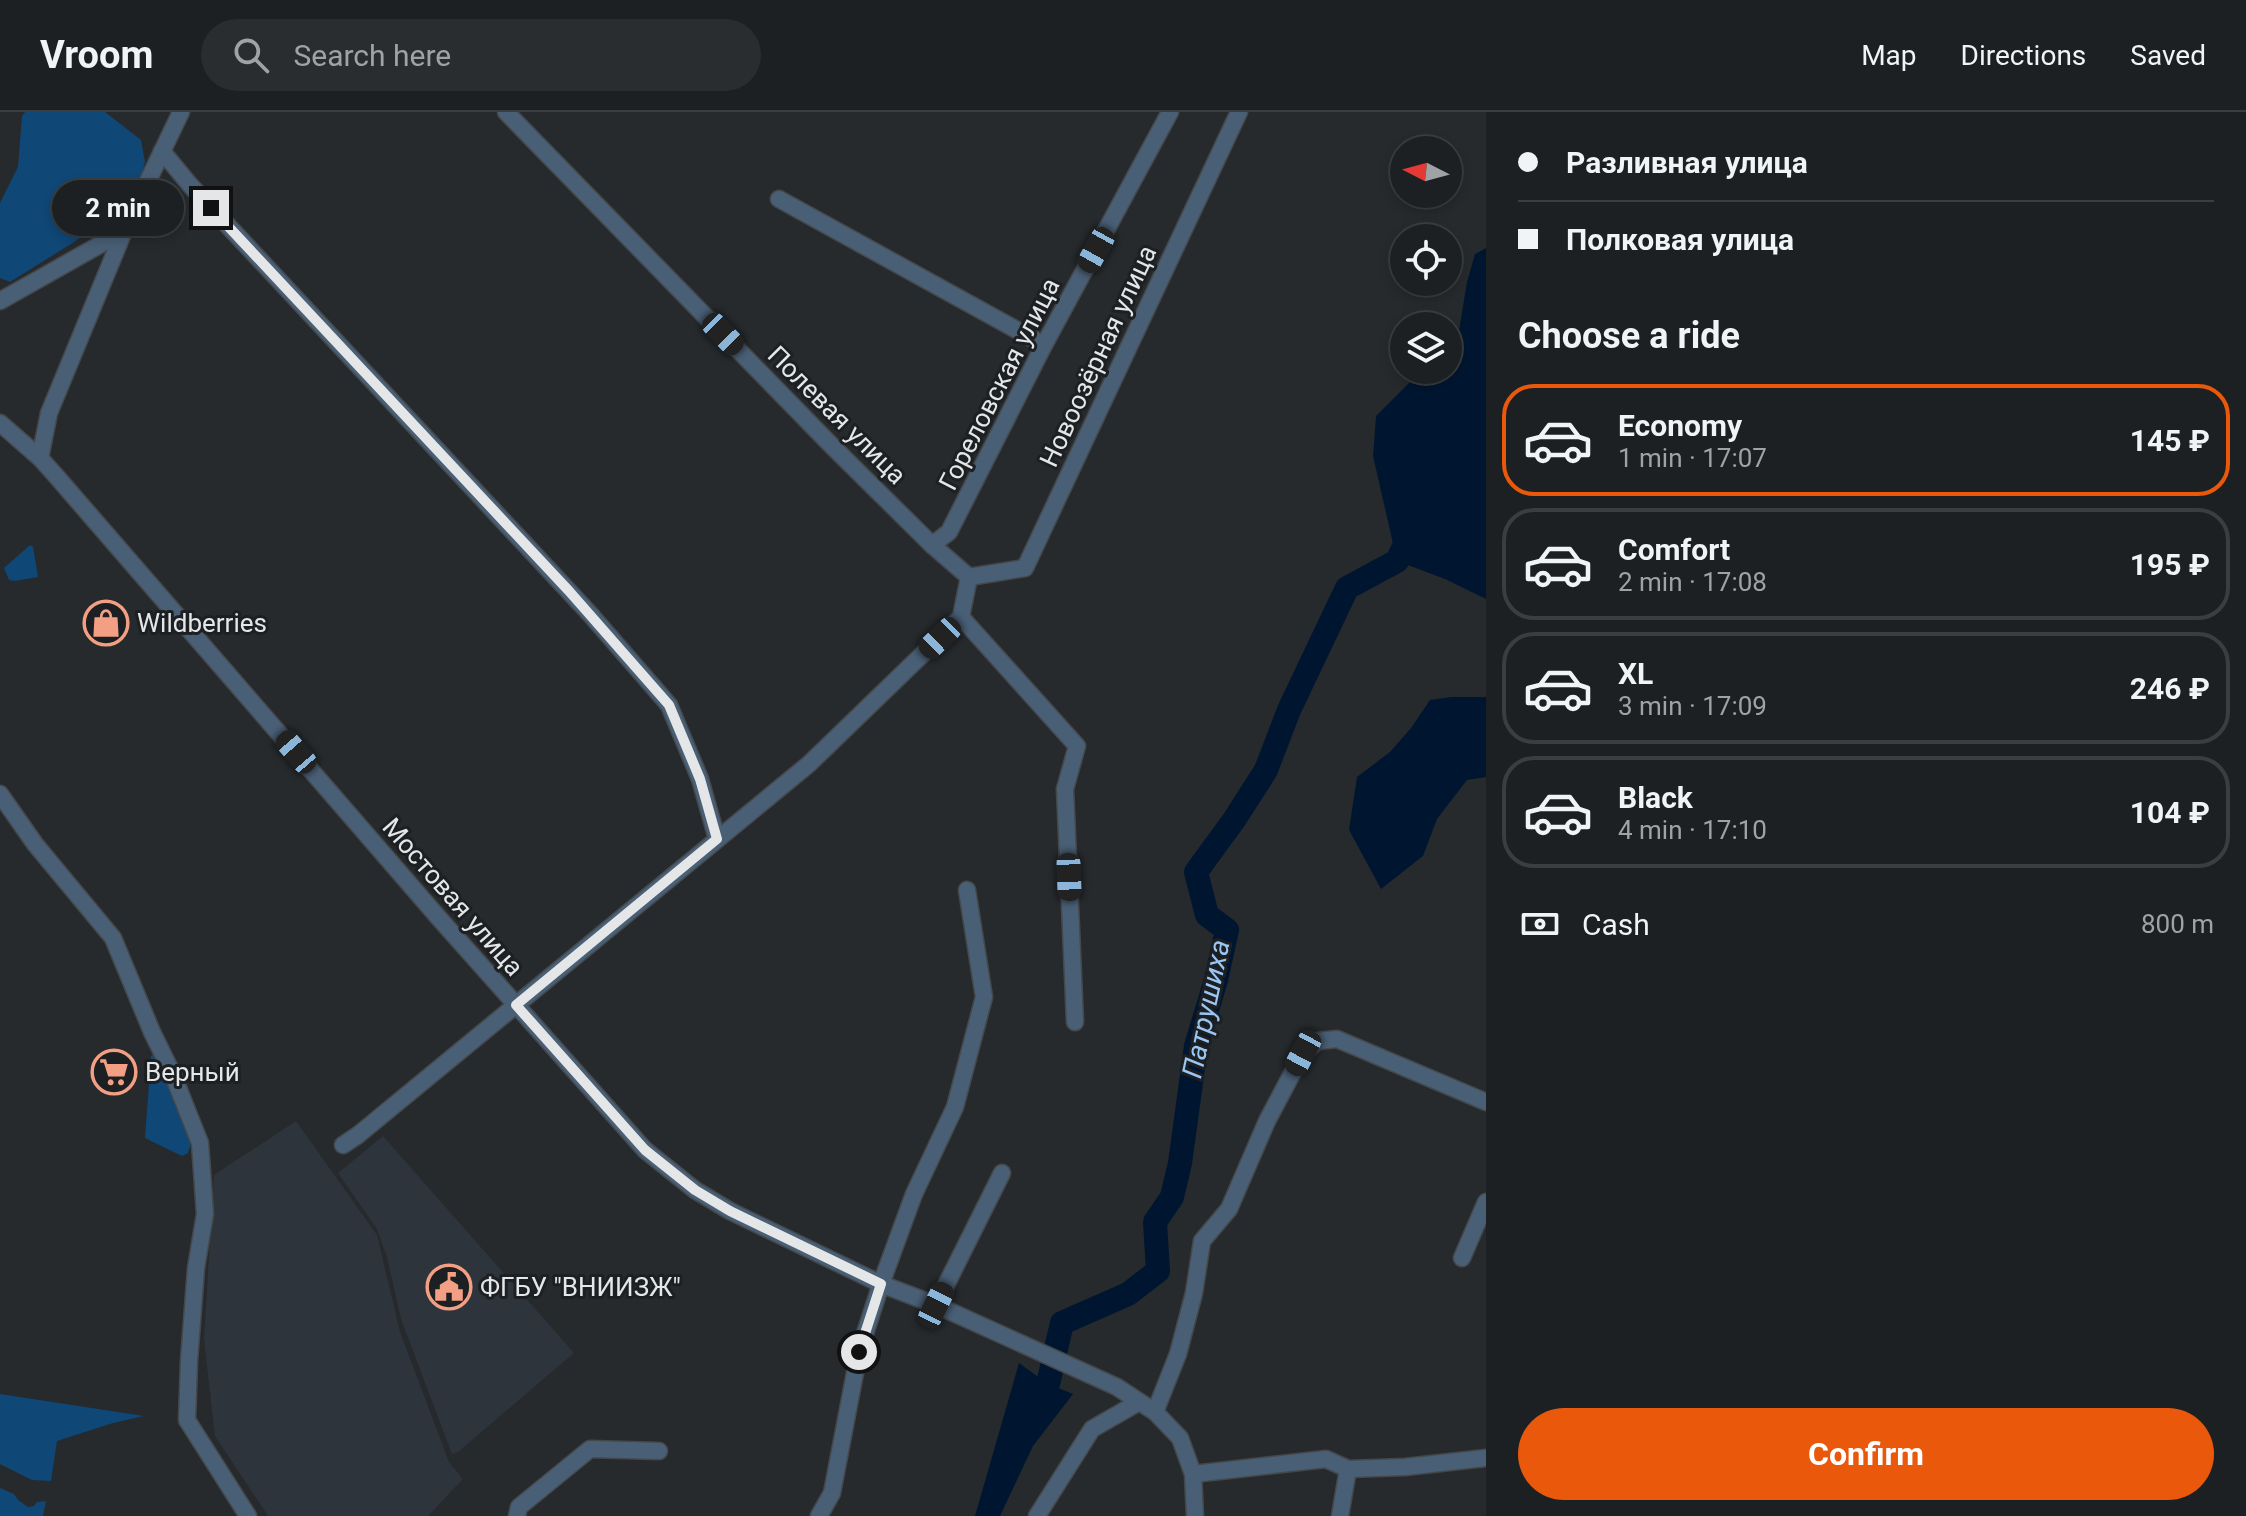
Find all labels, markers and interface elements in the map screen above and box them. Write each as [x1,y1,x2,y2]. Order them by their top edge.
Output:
search box [201,19,761,91]
text: Vroom [40,33,153,77]
icon: search [229,33,273,77]
text: Search here [293,38,451,73]
text: Map [1861,39,1917,72]
text: Directions [1961,39,2086,72]
text: Saved [2130,39,2206,72]
north arrow [1390,136,1462,208]
map controls [1390,136,1462,384]
text: Разливная улица [1566,145,1808,180]
callout: 2 min [51,180,183,236]
route end [193,190,229,226]
text: 2 min [85,193,151,223]
text: Полковая улица [1566,222,1794,257]
car [1074,223,1118,277]
button: locate [1390,224,1462,296]
street label: Новоозёрная улица [1034,241,1162,471]
street label: Гореловская улица [933,273,1065,495]
car [698,308,748,360]
button: layers [1390,312,1462,384]
text: Choose a ride [1518,315,1740,357]
street label: Полевая улица [762,340,912,490]
icon: car [1522,404,1594,476]
text: Economy [1618,408,1742,443]
text: 145 ₽ [2130,423,2210,458]
text: 1 min · 17:07 [1618,443,1767,473]
icon: car [1522,528,1594,600]
text: Comfort [1618,532,1730,567]
text: 195 ₽ [2130,547,2210,582]
text: 2 min · 17:08 [1618,567,1767,597]
shop icon: Wildberries [82,599,130,647]
place label: Wildberries [137,608,267,638]
car [914,613,966,663]
icon: car [1522,652,1594,724]
text: XL [1618,656,1653,691]
text: 246 ₽ [2130,671,2210,706]
text: 3 min · 17:09 [1618,691,1767,721]
car [271,726,321,778]
icon: car [1522,776,1594,848]
text: Black [1618,780,1693,815]
text: 104 ₽ [2130,795,2210,830]
street label: Мостовая улица [376,812,530,982]
text: 4 min · 17:10 [1618,815,1767,845]
car [1056,853,1082,901]
icon: cash [1518,902,1562,946]
text: Cash [1582,907,1650,942]
text: 800 m [2141,909,2214,939]
water label: Патрушиха [1175,937,1237,1081]
car [1281,1026,1325,1080]
supermarket icon: Верный [90,1048,138,1096]
place label: Верный [145,1057,240,1087]
public building icon: ФГБУ "ВНИИЗЖ" [425,1263,473,1311]
place label: ФГБУ "ВНИИЗЖ" [480,1272,681,1302]
car [915,1278,957,1332]
route start [841,1334,877,1370]
button: Confirm [1518,1408,2214,1500]

